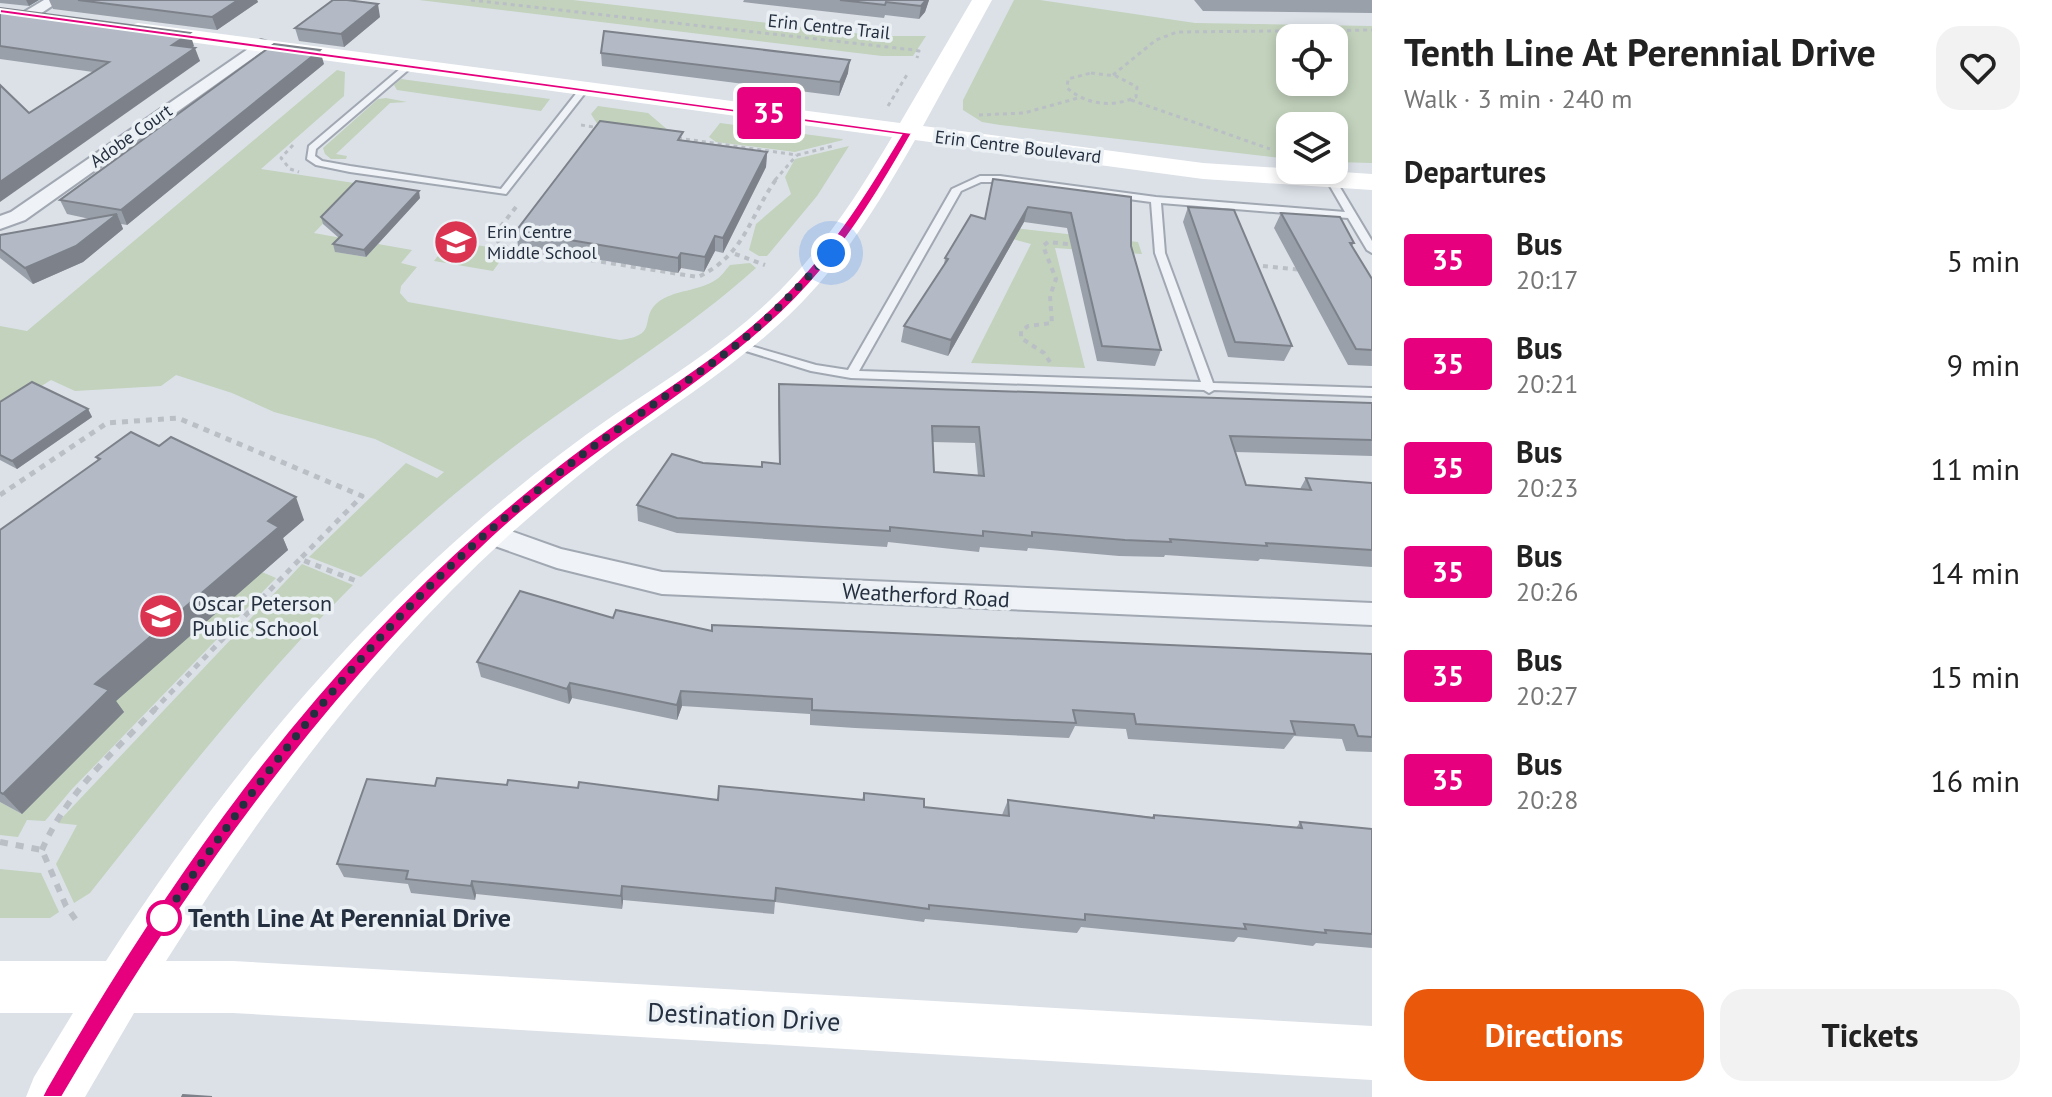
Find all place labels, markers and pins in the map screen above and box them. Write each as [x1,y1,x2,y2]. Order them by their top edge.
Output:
school or university icon: Erin Centre Middle School [432,218,480,266]
place label: Erin Centre Middle School [487,220,597,264]
place label: Oscar Peterson Public School [192,589,332,642]
school or university icon: Oscar Peterson Public School [137,592,185,640]
marker: Tenth Line At Perennial Drive [147,901,181,935]
place label: Tenth Line At Perennial Drive [188,901,511,934]

